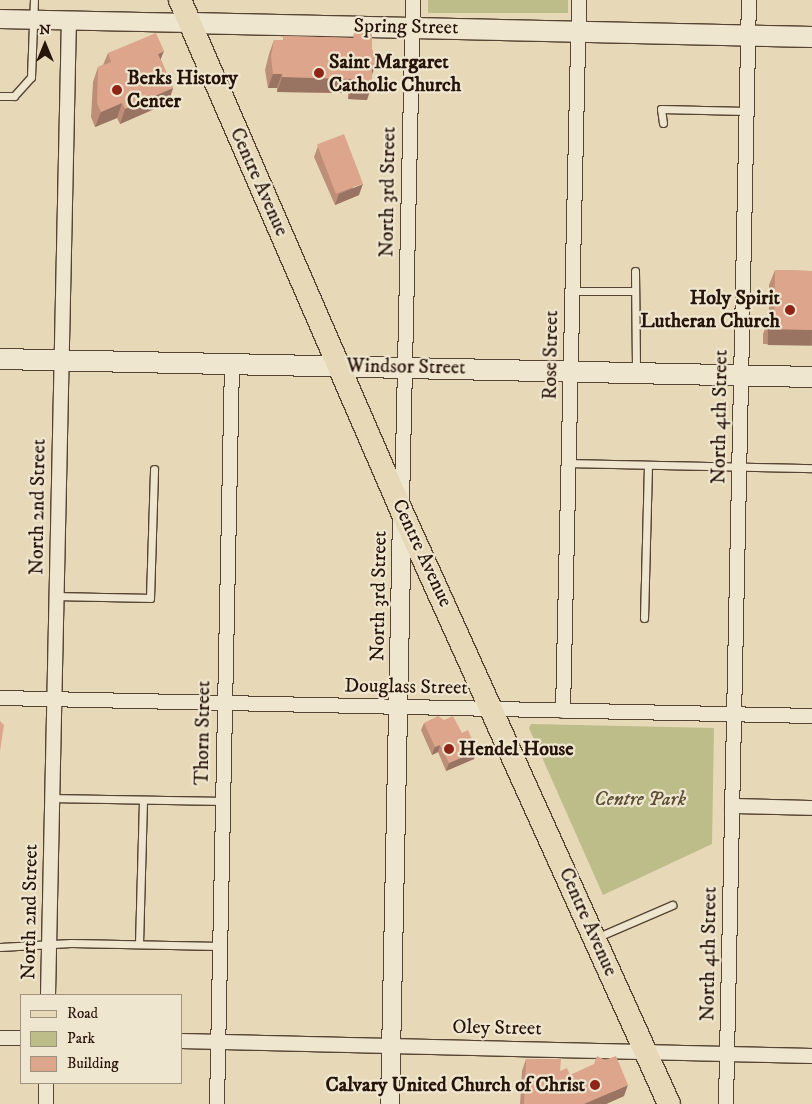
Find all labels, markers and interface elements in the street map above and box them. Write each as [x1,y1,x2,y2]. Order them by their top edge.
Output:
street label: Spring Street [353,14,459,40]
north arrow [20,20,70,70]
text: N [39,21,51,39]
place label: Saint Margaret Catholic Church [329,50,461,97]
place label: Berks History Center [127,66,238,113]
marker: Saint Margaret Catholic Church [313,67,325,79]
marker: Berks History Center [111,84,123,96]
street label: Centre Avenue [224,124,294,240]
street label: North 3rd Street [375,126,401,258]
place label: Holy Spirit Lutheran Church [640,286,780,333]
marker: Holy Spirit Lutheran Church [784,304,796,316]
street label: Rose Street [538,310,564,400]
street label: North 4th Street [707,350,733,484]
street label: Windsor Street [346,354,466,380]
street label: North 2nd Street [25,439,51,575]
street label: Centre Avenue [387,495,457,611]
street label: North 3rd Street [366,530,392,662]
street label: Douglass Street [344,674,468,700]
street label: Thorn Street [190,680,216,786]
place label: Hendel House [459,737,574,761]
marker: Hendel House [443,743,455,755]
park label: Centre Park [594,787,686,811]
street label: North 2nd Street [17,844,43,980]
street label: Centre Avenue [553,864,623,980]
street label: North 4th Street [696,887,722,1021]
legend [20,994,182,1084]
text: Road [67,1004,98,1023]
street label: Oley Street [452,1015,542,1041]
text: Park [67,1029,95,1048]
text: Building [67,1054,119,1073]
place label: Calvary United Church of Christ [325,1073,585,1097]
marker: Calvary United Church of Christ [589,1079,601,1091]

